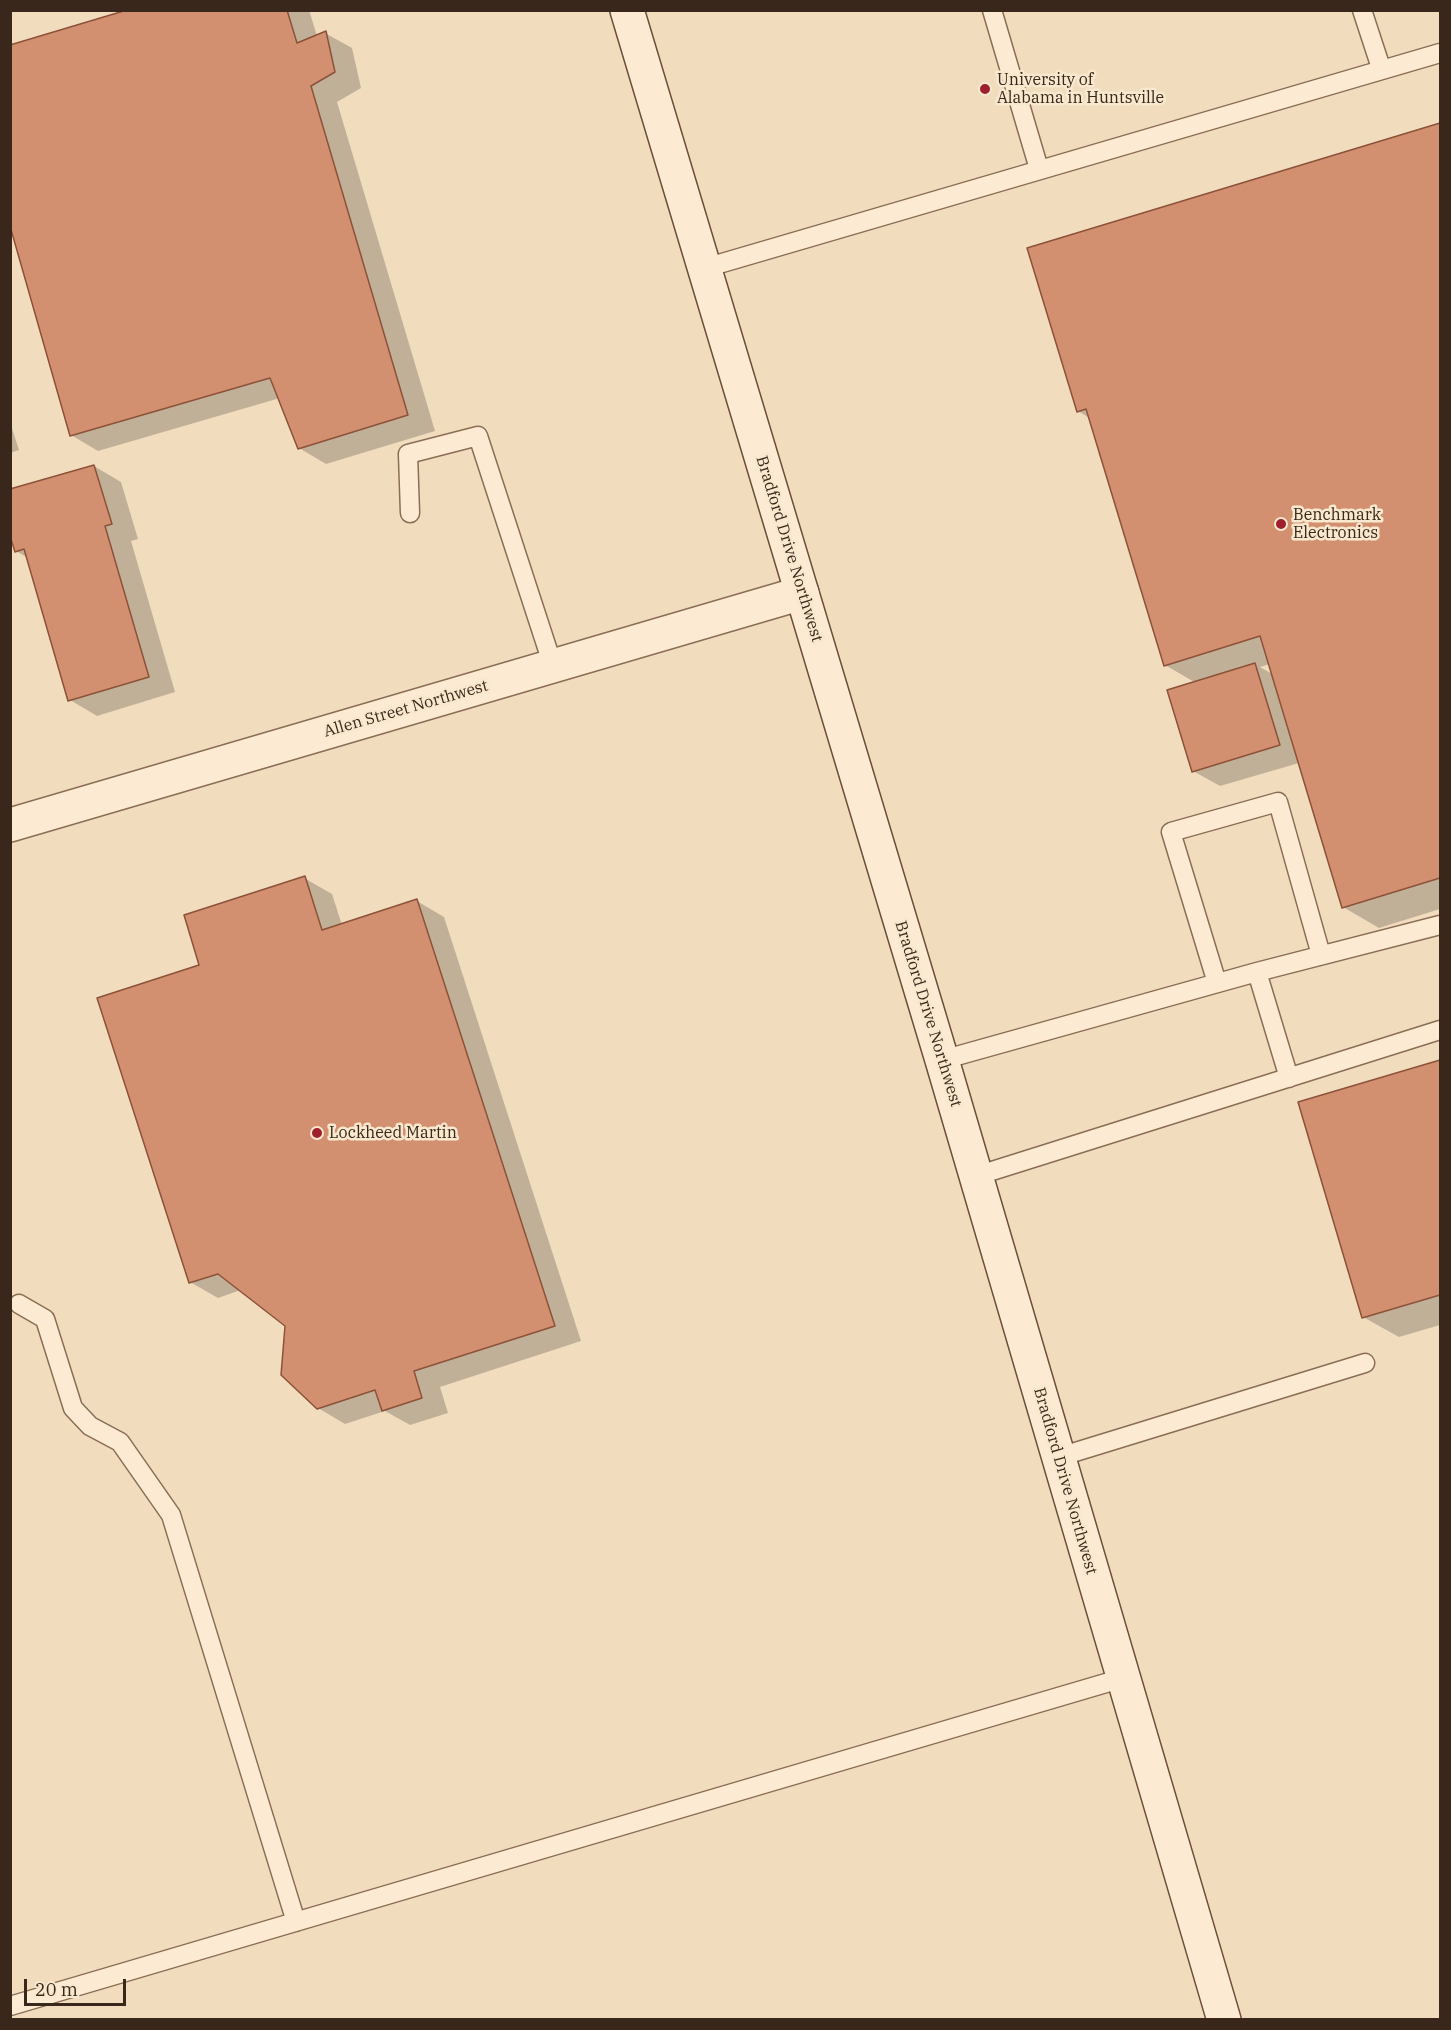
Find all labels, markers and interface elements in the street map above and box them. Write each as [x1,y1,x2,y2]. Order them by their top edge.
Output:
place label: University of Alabama in Huntsville [997,70,1164,108]
marker: University of Alabama in Huntsville [978,82,992,96]
street label: Bradford Drive Northwest [752,454,826,644]
place label: Benchmark Electronics [1293,505,1381,543]
marker: Benchmark Electronics [1274,517,1288,531]
street label: Allen Street Northwest [322,676,490,742]
street label: Bradford Drive Northwest [891,919,965,1109]
place label: Lockheed Martin [329,1123,457,1143]
marker: Lockheed Martin [310,1126,324,1140]
street label: Bradford Drive Northwest [1029,1385,1101,1577]
scale bar [27,1967,129,2005]
text: 20 m [35,1978,78,2001]

